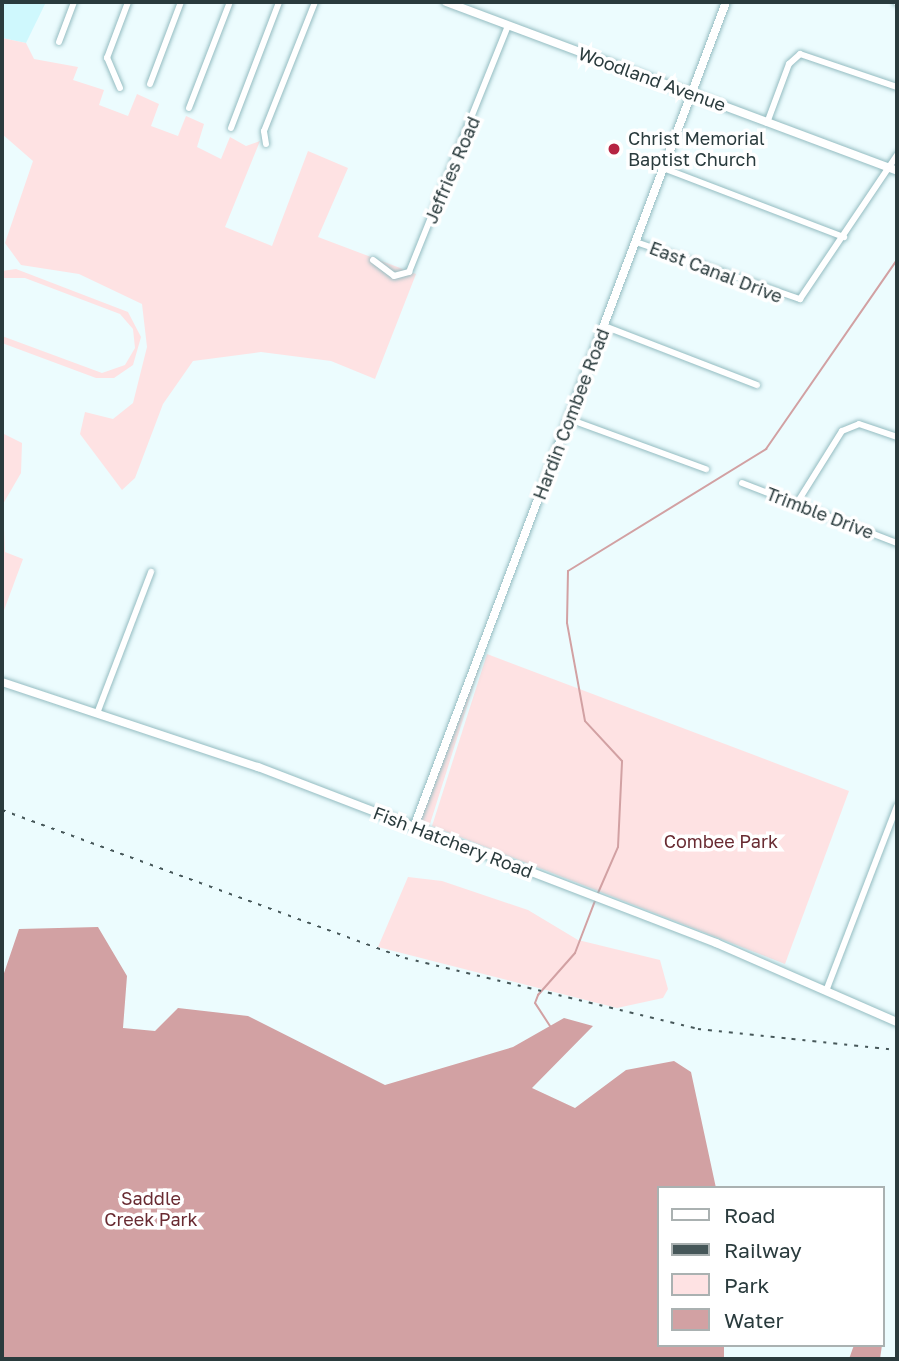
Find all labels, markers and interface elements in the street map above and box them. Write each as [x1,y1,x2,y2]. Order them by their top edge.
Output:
street label: Woodland Avenue [575,42,729,116]
street label: Jeffries Road [420,113,484,227]
place label: Christ Memorial Baptist Church [628,128,765,170]
marker: Christ Memorial Baptist Church [606,141,622,157]
street label: East Canal Drive [646,237,786,307]
street label: Hardin Combee Road [528,325,614,503]
street label: Trimble Drive [763,483,877,543]
street label: Fish Hatchery Road [370,802,536,882]
park label: Combee Park [664,830,778,852]
legend [657,1186,885,1347]
park label: Saddle Creek Park [104,1188,198,1230]
text: Road [724,1202,775,1228]
text: Railway [724,1237,802,1263]
text: Park [724,1272,769,1298]
text: Water [724,1307,784,1333]

